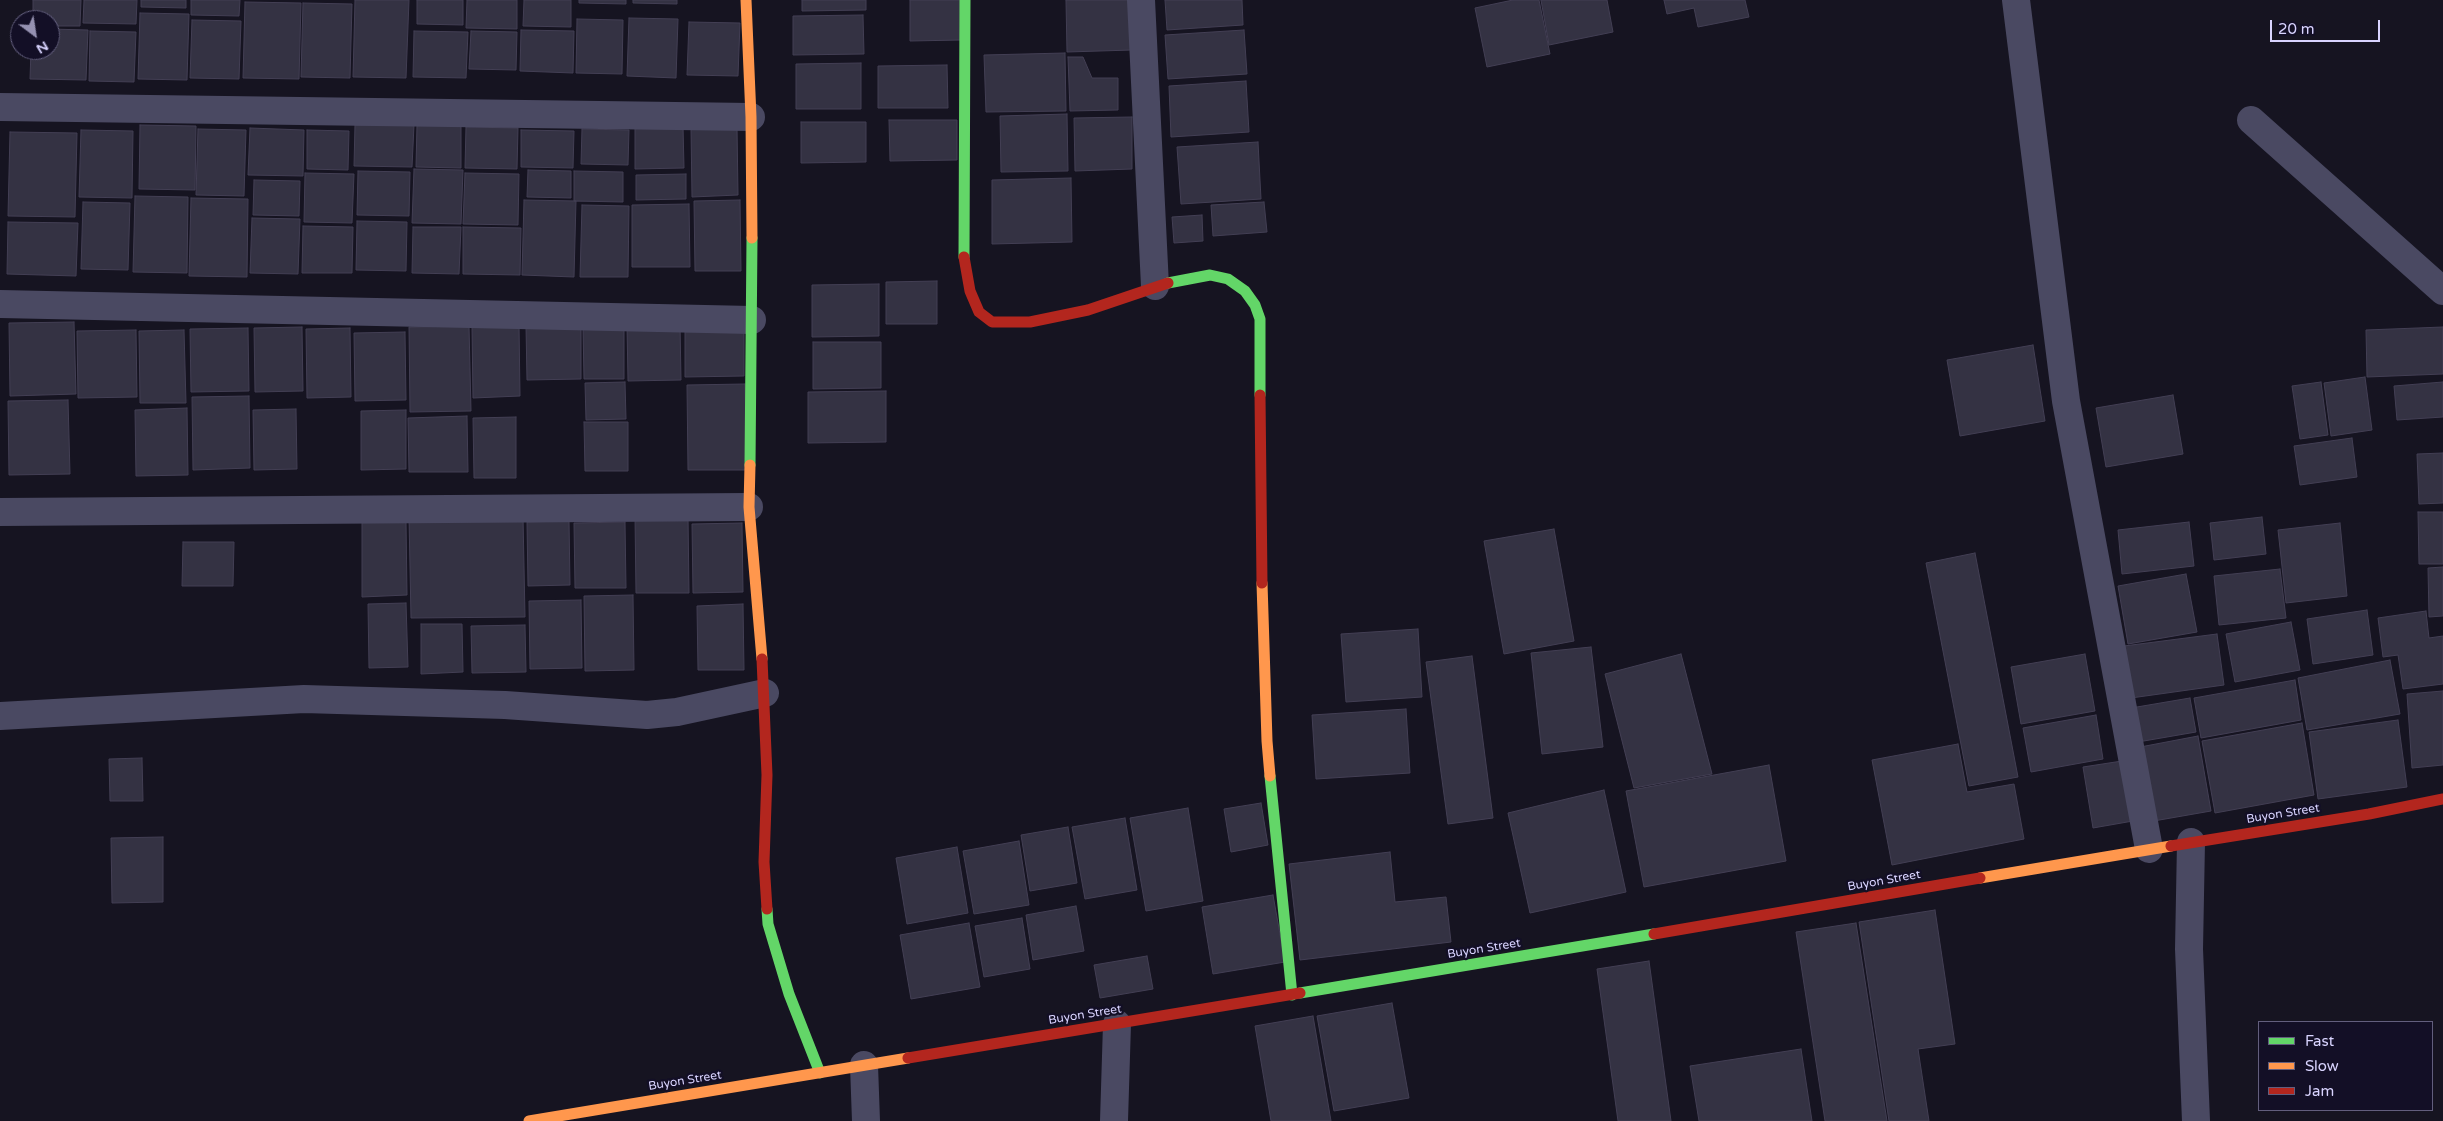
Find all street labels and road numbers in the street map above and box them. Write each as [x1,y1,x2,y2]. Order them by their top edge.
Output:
street label: Buyon Street [2245,801,2321,827]
street label: Buyon Street [1846,867,1922,895]
street label: Buyon Street [1446,936,1522,962]
street label: Buyon Street [1047,1002,1123,1028]
street label: Buyon Street [647,1068,723,1094]

